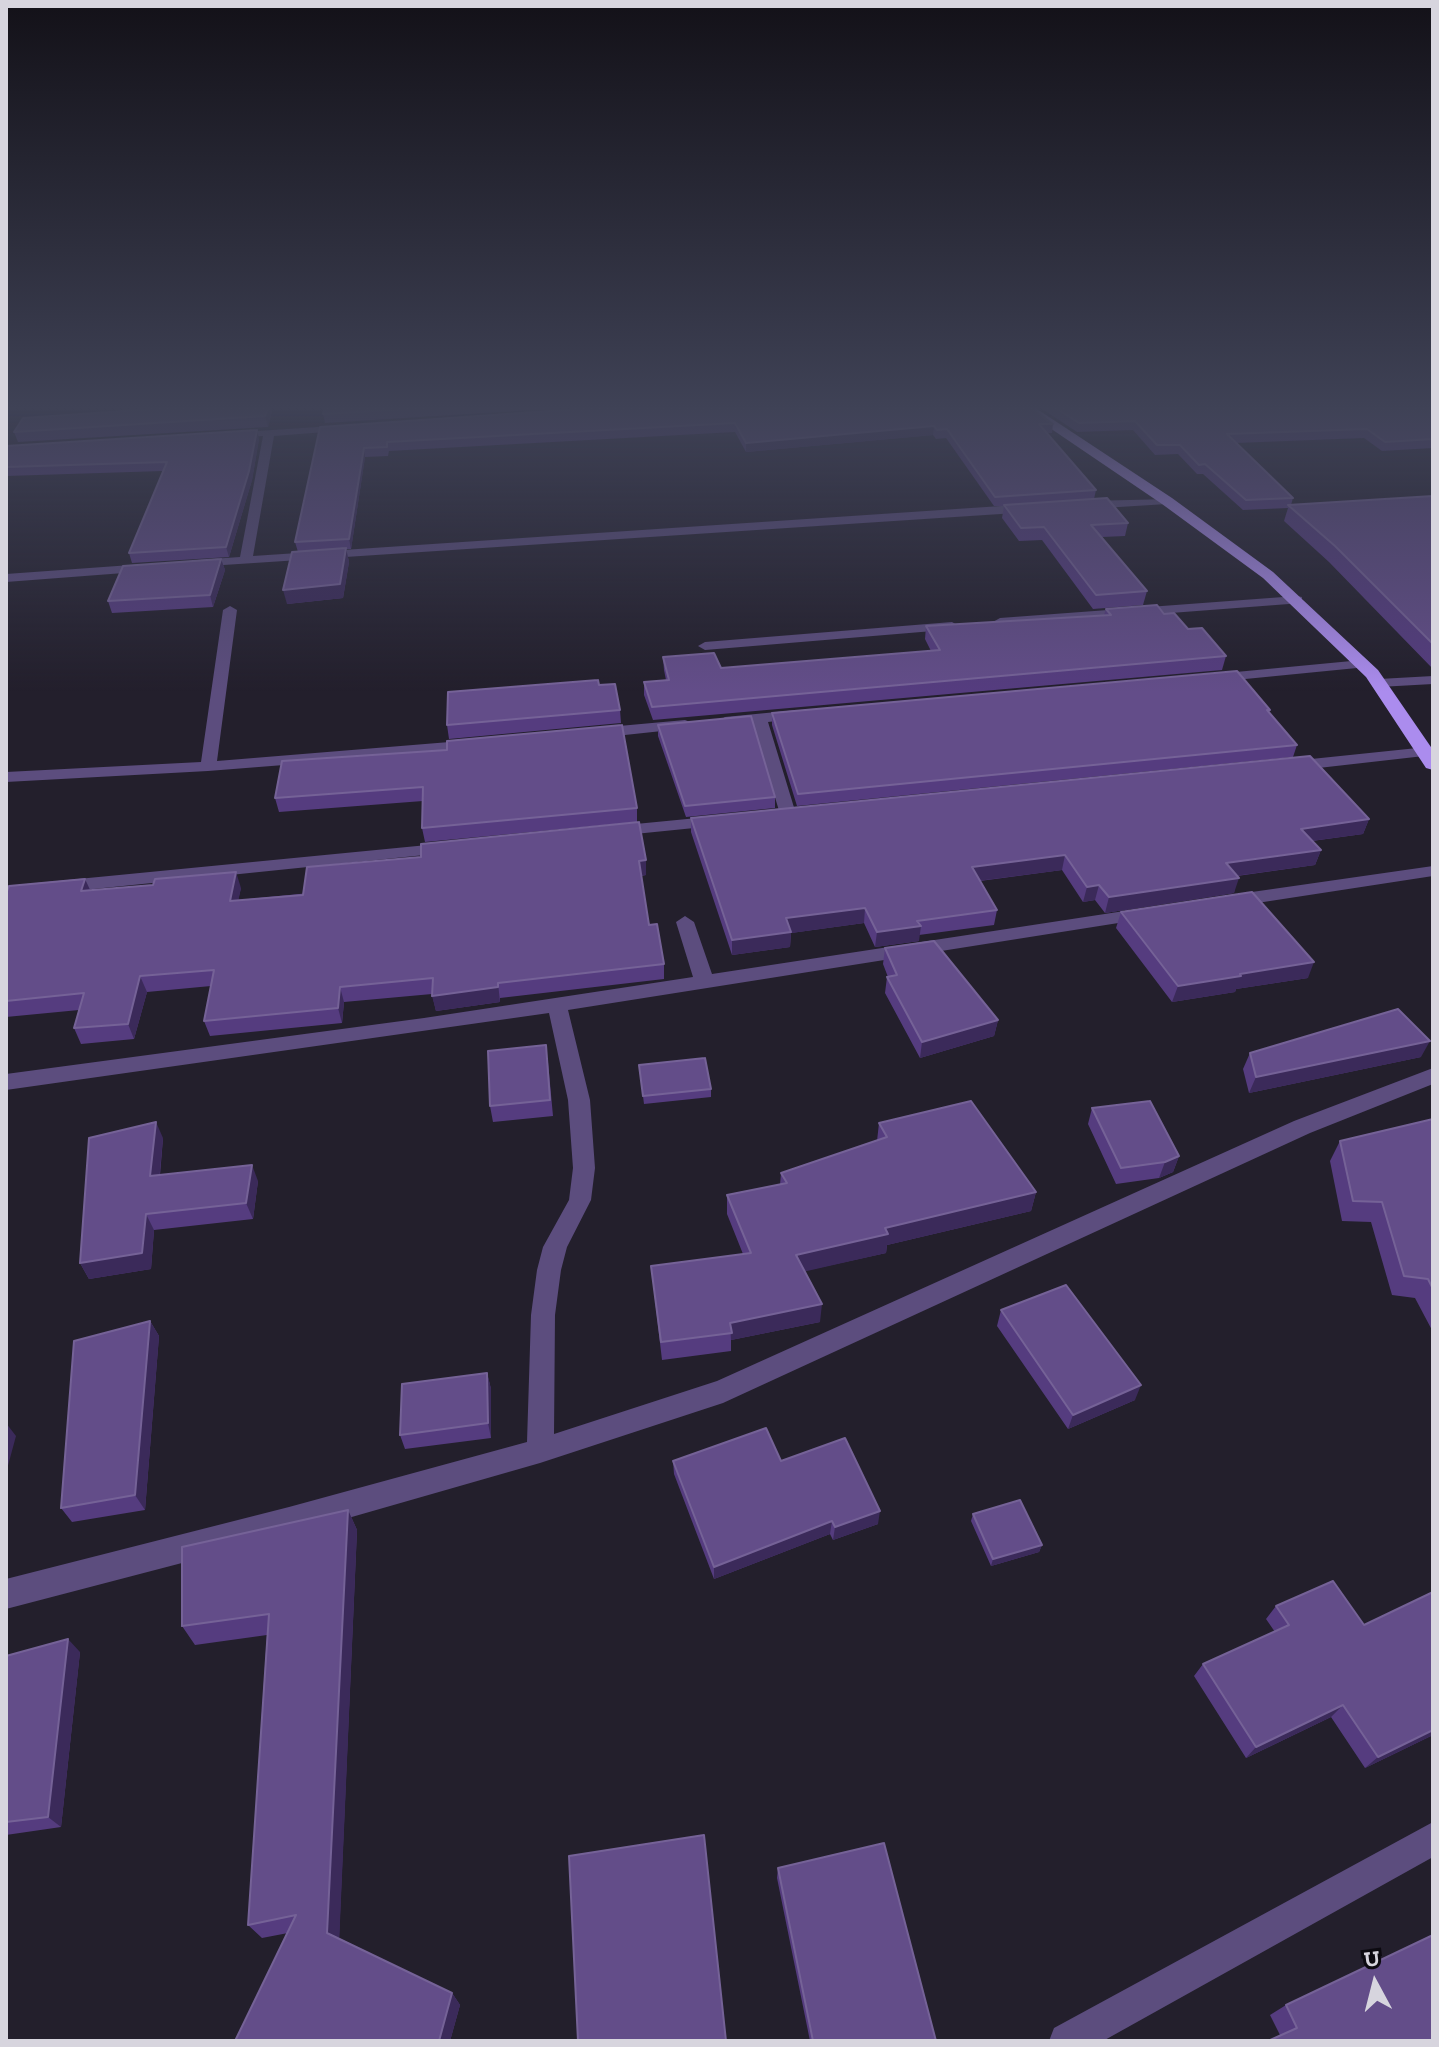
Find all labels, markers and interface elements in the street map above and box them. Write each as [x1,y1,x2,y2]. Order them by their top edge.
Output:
north arrow [1335,1943,1415,2023]
text: U [1363,1944,1382,1973]

